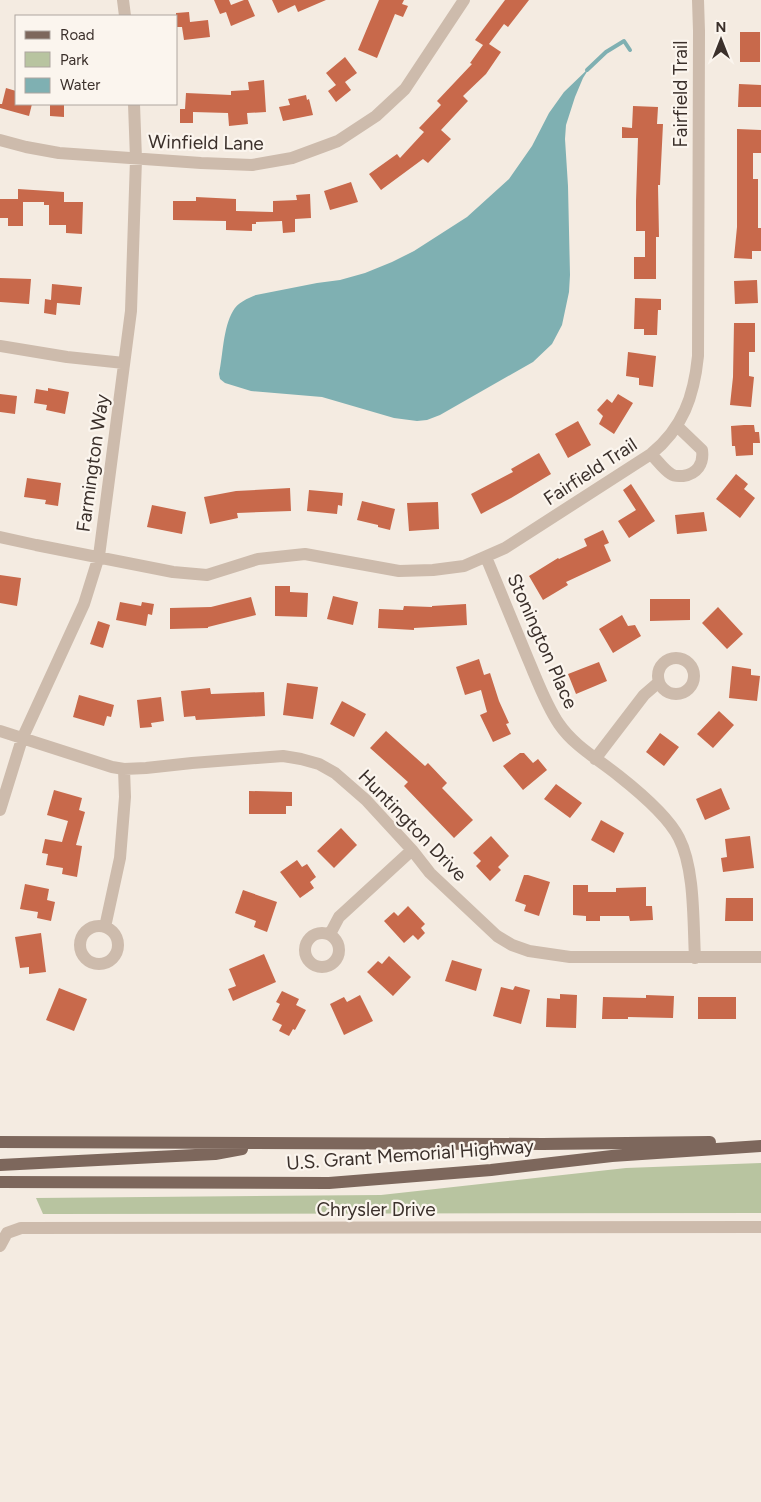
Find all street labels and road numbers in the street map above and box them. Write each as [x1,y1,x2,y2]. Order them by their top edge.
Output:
street label: Fairfield Trail [669,41,692,147]
street label: Winfield Lane [148,130,264,155]
street label: Farmington Way [71,393,114,534]
street label: Fairfield Trail [539,433,641,510]
street label: Stonington Place [502,570,583,712]
street label: Huntington Drive [354,765,472,886]
street label: U.S. Grant Memorial Highway [285,1134,535,1175]
street label: Chrysler Drive [316,1198,436,1221]

